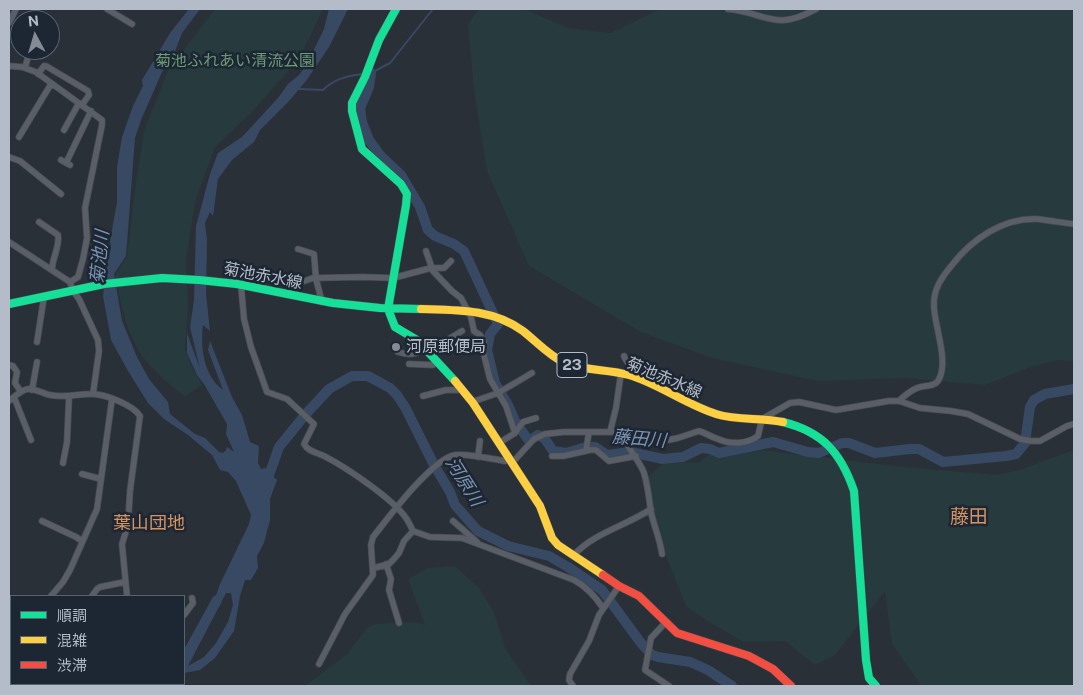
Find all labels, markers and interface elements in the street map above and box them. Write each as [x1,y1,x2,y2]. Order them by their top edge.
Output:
north arrow [10,10,60,60]
text: N [27,13,40,30]
park label: 菊池ふれあい清流公園 [155,51,315,71]
water label: 菊池川 [86,229,114,285]
street label: 菊池赤水線 [222,259,304,293]
place label: 河原郵便局 [406,337,486,357]
marker: 河原郵便局 [390,341,402,353]
road number: 23 [557,352,587,378]
street label: 菊池赤水線 [623,354,705,402]
water label: 藤田川 [611,426,667,452]
water label: 河原川 [441,453,487,511]
district label: 藤田 [950,506,988,528]
district label: 葉山団地 [113,512,185,534]
legend [10,595,185,685]
text: 順調 [57,607,87,624]
text: 混雑 [57,632,87,649]
text: 渋滞 [57,657,87,674]

